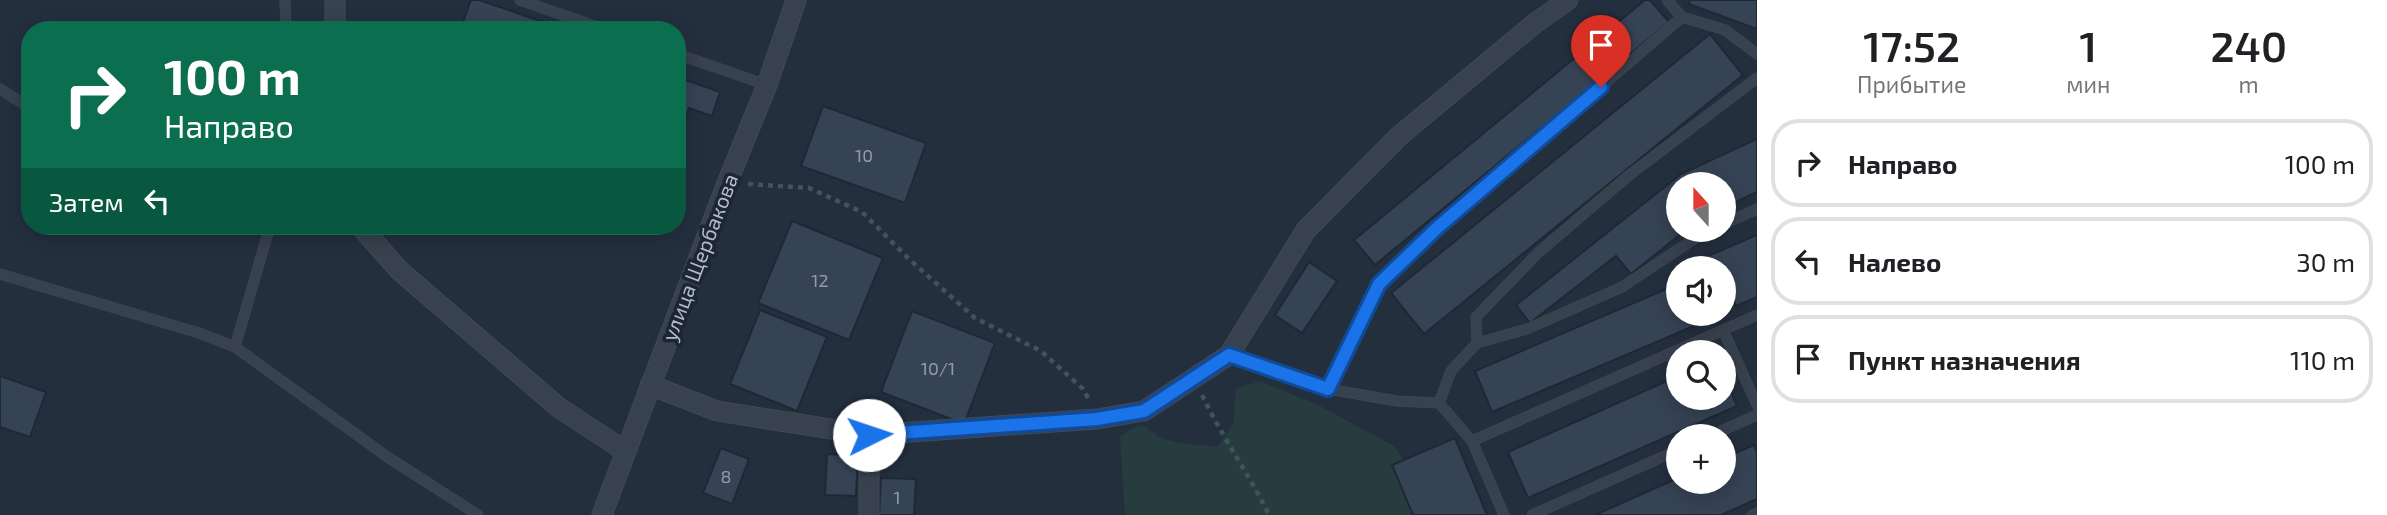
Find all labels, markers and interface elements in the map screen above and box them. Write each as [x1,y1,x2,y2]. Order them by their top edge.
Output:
pin [1571,15,1631,87]
text: 17:52 [1863,20,1960,70]
text: 1 [2080,20,2097,70]
text: 240 [2210,20,2287,70]
icon: arrive [1582,26,1620,64]
text: 100 m [164,46,301,105]
icon: right [49,49,140,140]
text: Прибытие [1857,70,1966,98]
text: мин [2066,70,2110,98]
text: m [2239,70,2259,98]
text: Направо [164,106,294,144]
house number: 10 [855,144,873,166]
icon: right [1789,144,1827,182]
text: Направо [1848,148,1957,179]
text: 100 m [2285,148,2355,179]
street label: улица Щербакова [656,170,743,344]
north arrow [1666,172,1736,242]
map controls [1666,172,1736,494]
icon: left [138,182,176,220]
text: Затем [49,186,124,217]
icon: left [1789,242,1827,280]
text: Налево [1848,246,1941,277]
text: 30 m [2296,246,2355,277]
button: sound [1666,256,1736,326]
house number: 12 [811,269,829,291]
button: search [1666,340,1736,410]
icon: arrive [1789,340,1827,378]
text: Пункт назначения [1848,344,2081,375]
text: 110 m [2290,344,2355,375]
house number: 10/1 [921,357,955,379]
position arrow [832,398,906,472]
button: + [1666,424,1736,494]
house number: 8 [721,465,731,487]
house number: 1 [893,486,901,508]

